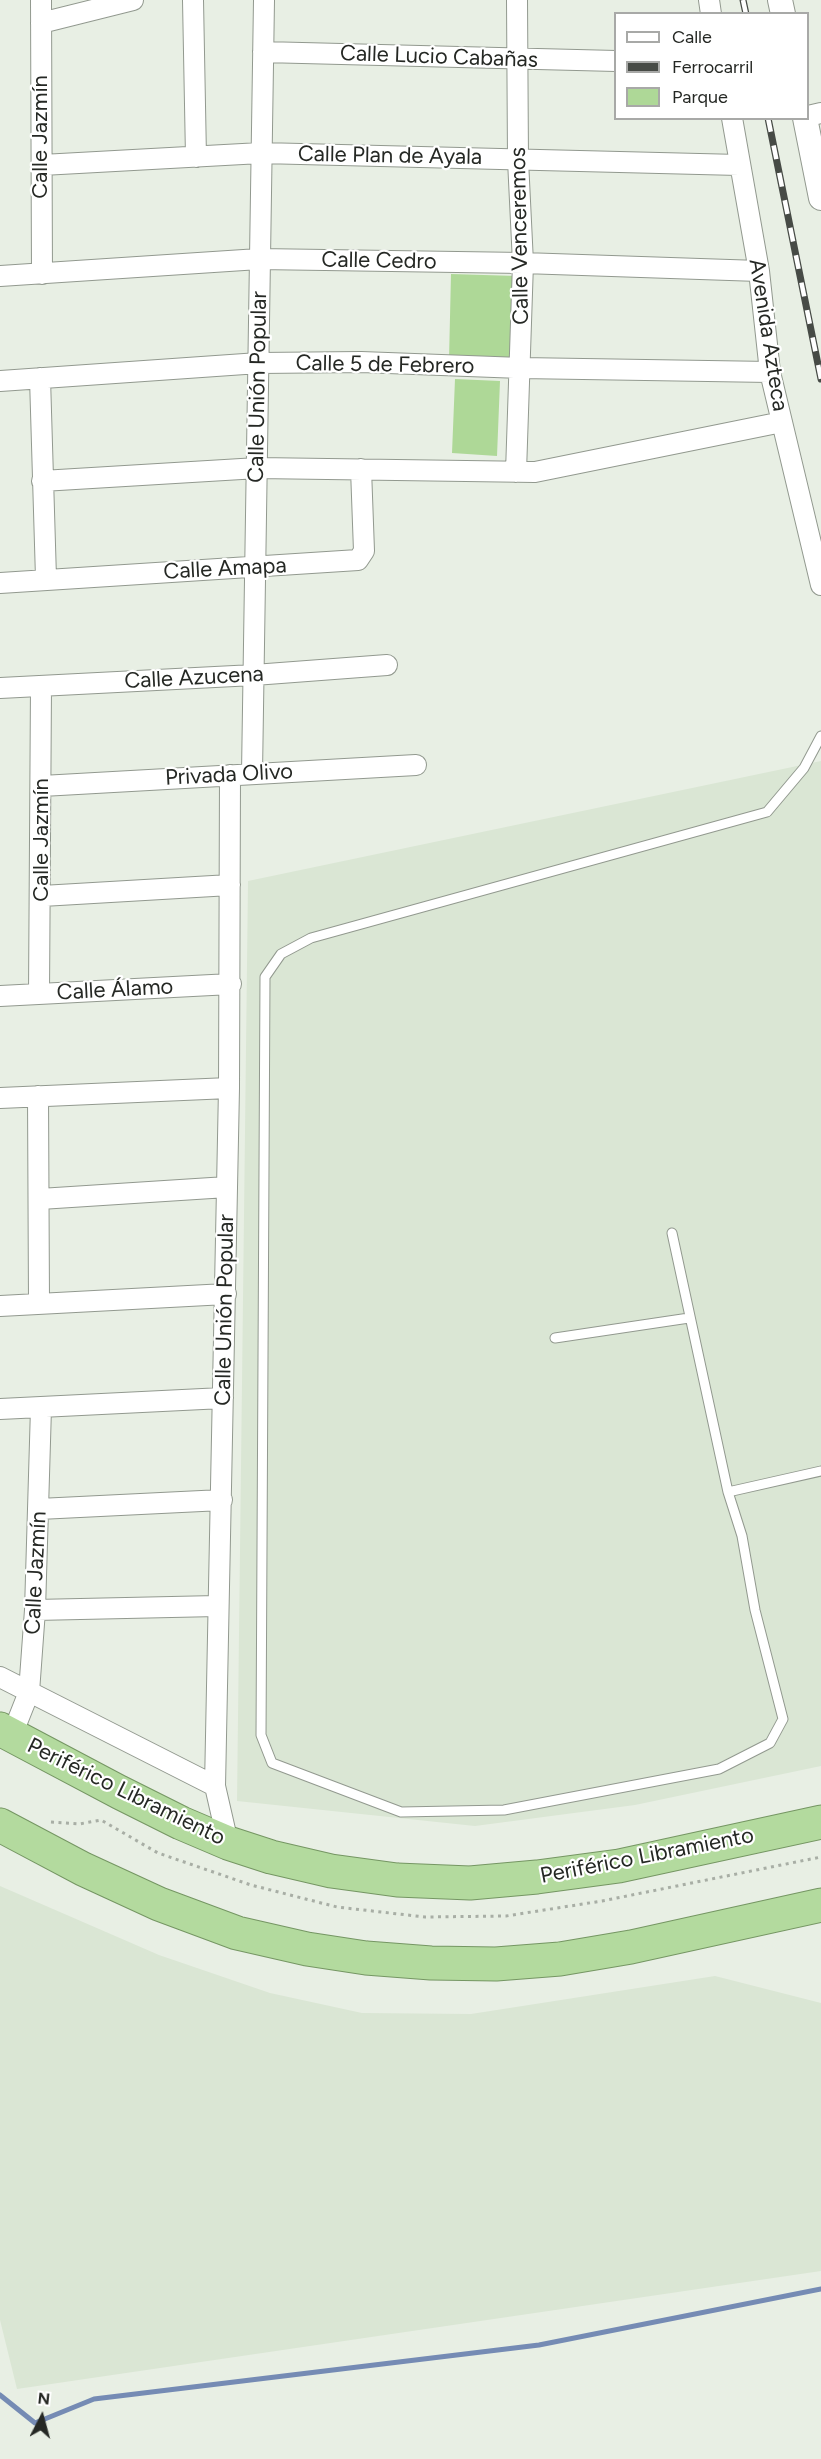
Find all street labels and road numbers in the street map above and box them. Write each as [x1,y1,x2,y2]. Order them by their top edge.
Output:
street label: Calle Lucio Cabañas [340,40,538,74]
street label: Calle Jazmín [28,75,54,199]
street label: Calle Plan de Ayala [298,141,482,171]
street label: Calle Venceremos [505,147,535,325]
street label: Calle Cedro [321,247,437,275]
street label: Avenida Azteca [743,257,793,413]
street label: Calle Unión Popular [243,291,273,483]
street label: Calle 5 de Febrero [295,350,475,380]
street label: Calle Amapa [163,553,287,585]
street label: Calle Azucena [124,661,264,695]
street label: Privada Olivo [164,758,294,792]
street label: Calle Jazmín [29,778,55,902]
street label: Calle Álamo [56,974,174,1006]
street label: Calle Unión Popular [210,1214,240,1406]
street label: Calle Jazmín [20,1511,52,1635]
street label: Periférico Libramiento [23,1733,229,1851]
street label: Periférico Libramiento [538,1822,756,1890]

